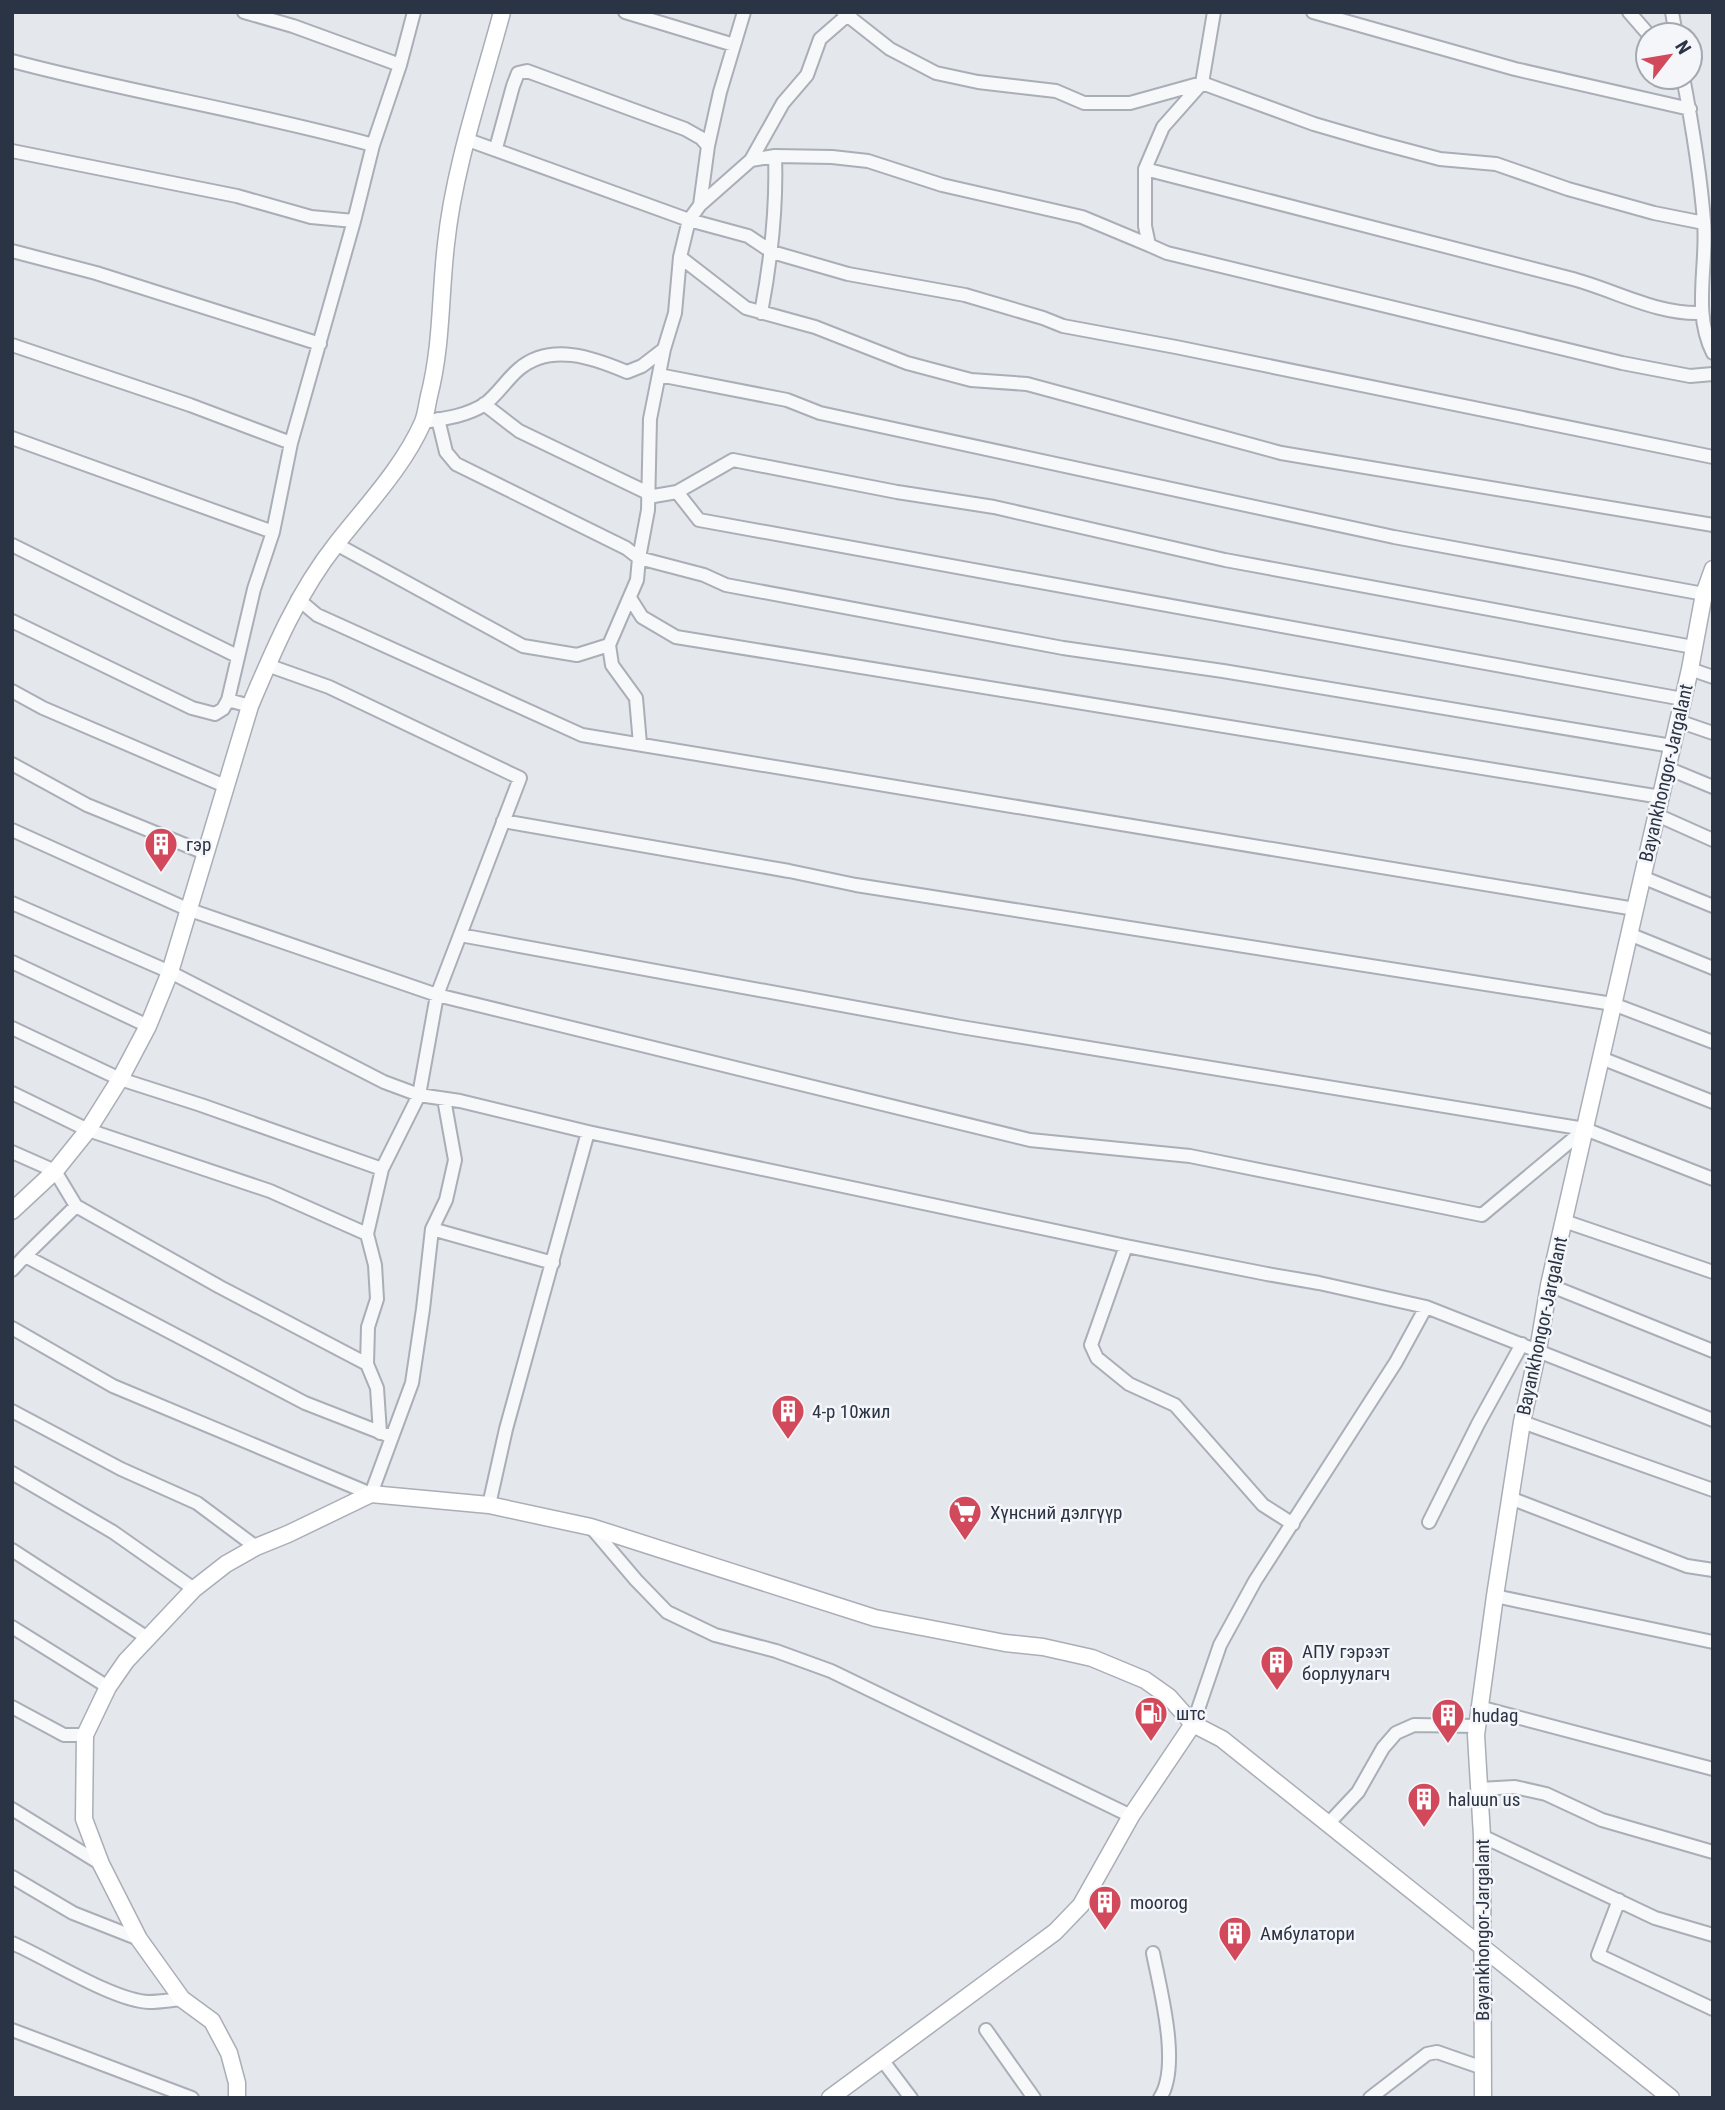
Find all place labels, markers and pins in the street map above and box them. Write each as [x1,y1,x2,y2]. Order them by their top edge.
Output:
building icon: гэр [142,825,180,874]
place label: гэр [186,833,211,856]
building icon: 4-р 10жил [769,1392,807,1441]
place label: 4-р 10жил [812,1400,891,1423]
supermarket icon: Хүнсний дэлгүүр [946,1493,984,1542]
place label: Хүнсний дэлгүүр [990,1501,1123,1524]
place label: АПУ гэрээт борлуулагч [1302,1640,1390,1685]
building icon: АПУ гэрээт борлуулагч [1258,1643,1296,1692]
fuel station icon: штс [1132,1694,1170,1743]
building icon: hudag [1429,1696,1467,1745]
place label: штс [1176,1702,1206,1725]
place label: hudag [1472,1704,1518,1727]
building icon: haluun us [1405,1780,1443,1829]
place label: haluun us [1448,1788,1520,1811]
building icon: moorog [1086,1883,1124,1932]
place label: moorog [1130,1891,1188,1914]
building icon: Амбулатори [1216,1914,1254,1963]
place label: Амбулатори [1260,1922,1355,1945]

